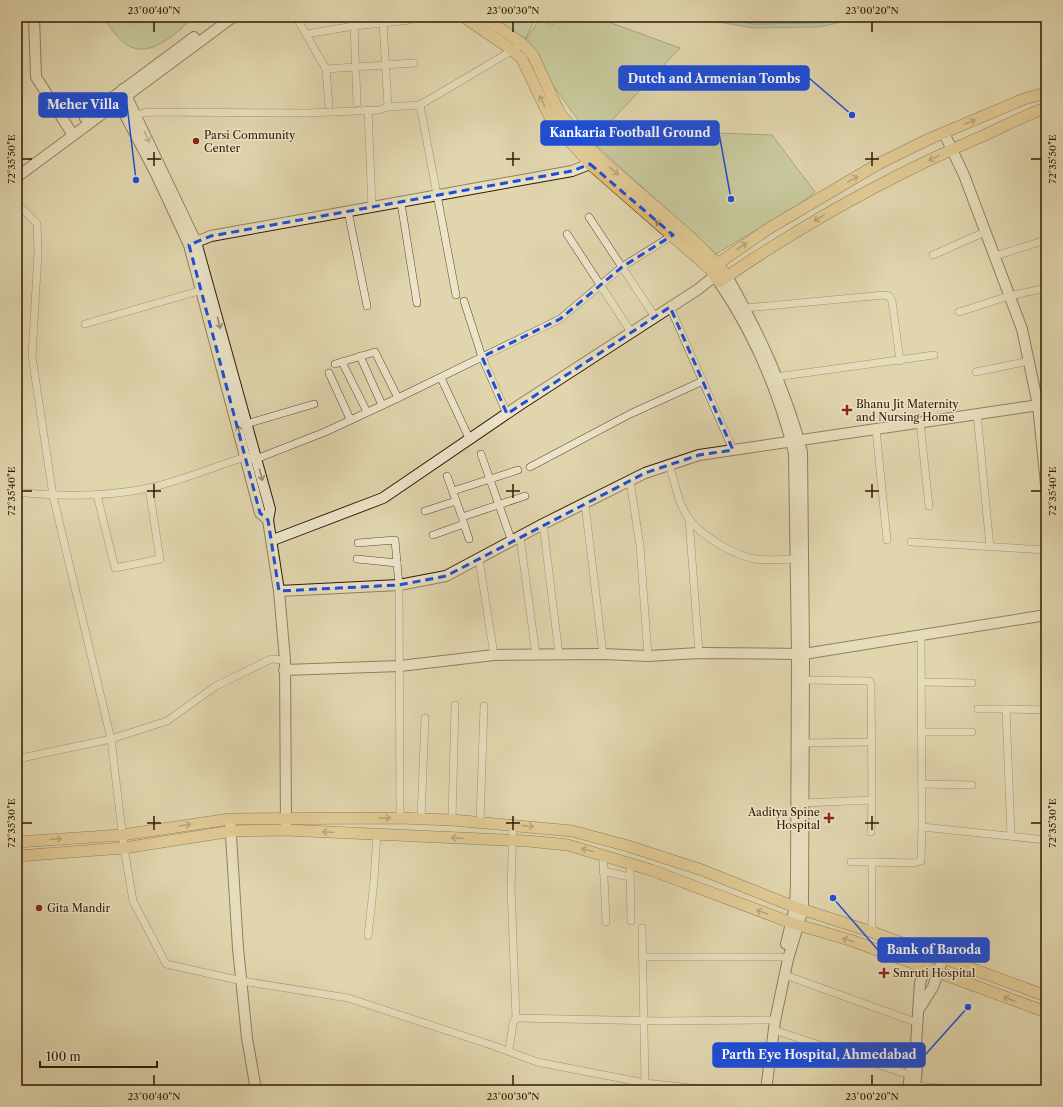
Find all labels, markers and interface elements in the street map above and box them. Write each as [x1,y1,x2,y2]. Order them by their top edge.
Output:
text: 23°00'40"N [128,4,180,17]
text: 23°00'30"N [486,4,540,17]
text: 23°00'20"N [845,4,899,17]
callout: Dutch and Armenian Tombs [619,66,809,90]
text: Dutch and Armenian Tombs [628,71,801,86]
callout: Meher Villa [39,93,127,117]
one-way arrow [538,95,545,107]
text: Meher Villa [47,97,120,112]
one-way arrow [963,118,975,126]
callout: Kankaria Football Ground [541,121,719,145]
text: Kankaria Football Ground [549,125,711,140]
place label: Parsi Community Center [204,128,296,155]
one-way arrow [144,130,151,142]
text: 72°35'50"E [5,134,18,184]
text: 72°35'50"E [1046,134,1059,184]
marker: Parsi Community Center [191,136,201,146]
one-way arrow [928,155,940,162]
one-way arrow [608,166,618,175]
one-way arrow [846,174,858,182]
one-way arrow [813,215,825,223]
one-way arrow [654,220,665,229]
one-way arrow [736,242,747,250]
one-way arrow [215,316,223,329]
place label: Bhanu Jit Maternity and Nursing Home [856,397,960,424]
marker: Bhanu Jit Maternity and Nursing Home [841,404,853,416]
one-way arrow [234,425,242,438]
text: 72°35'40"E [5,466,18,516]
text: 72°35'40"E [1046,466,1059,516]
one-way arrow [257,468,265,481]
text: 72°35'30"E [5,798,18,848]
text: 72°35'30"E [1046,798,1059,848]
place label: Aaditya Spine Hospital [747,805,821,832]
marker: Aaditya Spine Hospital [823,812,835,824]
one-way arrow [378,814,391,822]
one-way arrow [178,821,191,829]
one-way arrow [521,822,534,829]
one-way arrow [322,828,335,835]
one-way arrow [451,834,464,842]
one-way arrow [49,836,62,843]
one-way arrow [580,846,593,854]
place label: Gita Mandir [47,901,110,915]
marker: Gita Mandir [34,903,44,913]
one-way arrow [755,908,768,915]
one-way arrow [842,936,855,943]
callout: Bank of Baroda [878,938,989,962]
text: Bank of Baroda [887,942,982,957]
place label: Smruti Hospital [893,966,976,980]
marker: Smruti Hospital [878,967,890,979]
one-way arrow [1004,994,1016,1002]
scale bar [40,1043,157,1069]
callout: Parth Eye Hospital, Ahmedabad [713,1043,925,1067]
text: Parth Eye Hospital, Ahmedabad [721,1047,917,1062]
text: 100 m [46,1049,81,1064]
text: 23°00'40"N [128,1090,180,1103]
text: 23°00'30"N [486,1090,540,1103]
text: 23°00'20"N [845,1090,899,1103]

